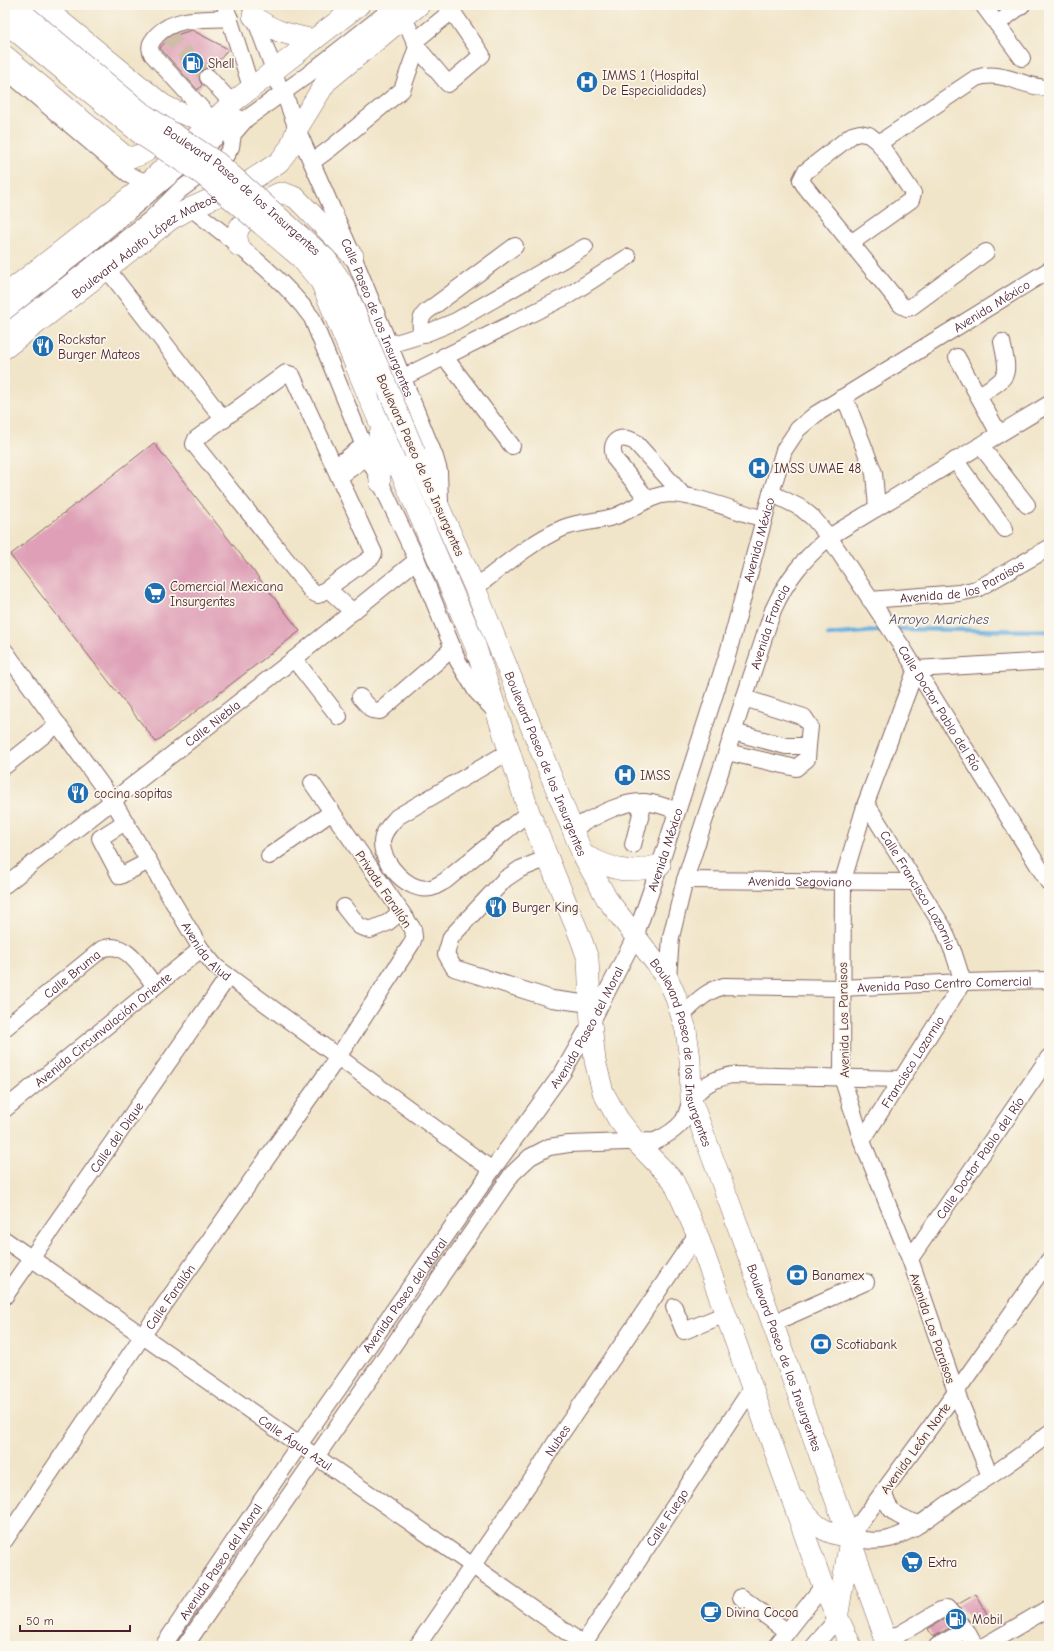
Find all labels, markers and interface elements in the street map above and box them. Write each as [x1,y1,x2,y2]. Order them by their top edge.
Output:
fuel station icon: Shell [180,50,206,76]
place label: Shell [208,56,234,71]
place label: IMMS 1 (Hospital De Especialidades) [602,68,706,98]
hospital icon: IMMS 1 (Hospital De Especialidades) [574,69,600,95]
street label: Boulevard Paseo de los Insurgentes [161,122,323,258]
street label: Boulevard Adolfo López Mateos [69,191,219,302]
street label: Calle Paseo de los Insurgentes [338,236,417,399]
street label: Avenida México [951,277,1033,335]
place label: Rockstar Burger Mateos [58,332,140,362]
restaurant icon: Rockstar Burger Mateos [30,333,56,359]
street label: Boulevard Paseo de los Insurgentes [374,372,468,558]
hospital icon: IMSS UMAE 48 [746,455,772,481]
place label: IMSS UMAE 48 [774,461,862,476]
street label: Avenida México [740,496,778,584]
street label: Avenida de los Paraisos [899,557,1026,606]
place label: Comercial Mexicana Insurgentes [170,579,283,609]
supermarket icon: Comercial Mexicana Insurgentes [142,580,168,606]
street label: Avenida Francia [747,582,793,671]
water label: Arroyo Mariches [888,611,989,628]
street label: Calle Doctor Pablo del Río [895,643,984,774]
street label: Boulevard Paseo de los Insurgentes [501,669,590,858]
street label: Calle Niebla [182,697,243,750]
hospital icon: IMSS [612,762,638,788]
place label: IMSS [640,768,670,783]
restaurant icon: cocina sopitas [65,780,91,806]
place label: cocina sopitas [94,786,172,801]
street label: Avenida México [644,806,686,894]
street label: Calle Francisco Lozornio [877,828,959,953]
street label: Privada Farallón [352,848,415,931]
street label: Avenida Segoviano [748,874,852,889]
restaurant icon: Burger King [483,894,509,920]
place label: Burger King [512,900,579,915]
street label: Avenida Alud [178,919,234,984]
street label: Calle Bruma [41,947,103,1002]
street label: Boulevard Paseo de los Insurgentes [647,955,715,1149]
street label: Avenida Los Paraisos [835,962,852,1078]
street label: Avenida Paseo del Moral [547,964,627,1091]
street label: Avenida Circunvalación Oriente [31,969,175,1090]
street label: Avenida Paso Centro Comercial [857,973,1032,995]
street label: Francisco Lozornio [878,1013,948,1111]
street label: Calle Doctor Pablo del Río [933,1094,1028,1222]
street label: Calle del Dique [87,1099,147,1176]
street label: Avenida Paseo del Moral [359,1235,450,1356]
street label: Calle Farallón [142,1261,198,1332]
street label: Boulevard Paseo de los Insurgentes [744,1262,825,1453]
bank icon: Banamex [784,1262,810,1288]
place label: Banamex [812,1268,865,1283]
street label: Avenida Los Paraisos [907,1271,958,1385]
bank icon: Scotiabank [808,1331,834,1357]
place label: Scotiabank [836,1337,897,1352]
street label: Avenida León Norte [877,1399,954,1497]
street label: Calle Água Azul [256,1412,335,1474]
street label: Nubes [542,1422,573,1459]
street label: Calle Fuego [643,1486,692,1549]
street label: Avenida Paseo del Moral [176,1501,265,1623]
supermarket icon: Extra [899,1549,925,1575]
place label: Extra [928,1555,957,1570]
cafe icon: Divina Cocoa [698,1599,724,1625]
place label: Divina Cocoa [726,1605,798,1620]
fuel station icon: Mobil [943,1606,969,1632]
scale bar [20,1607,130,1633]
place label: Mobil [972,1612,1003,1627]
text: 50 m [26,1614,54,1628]

